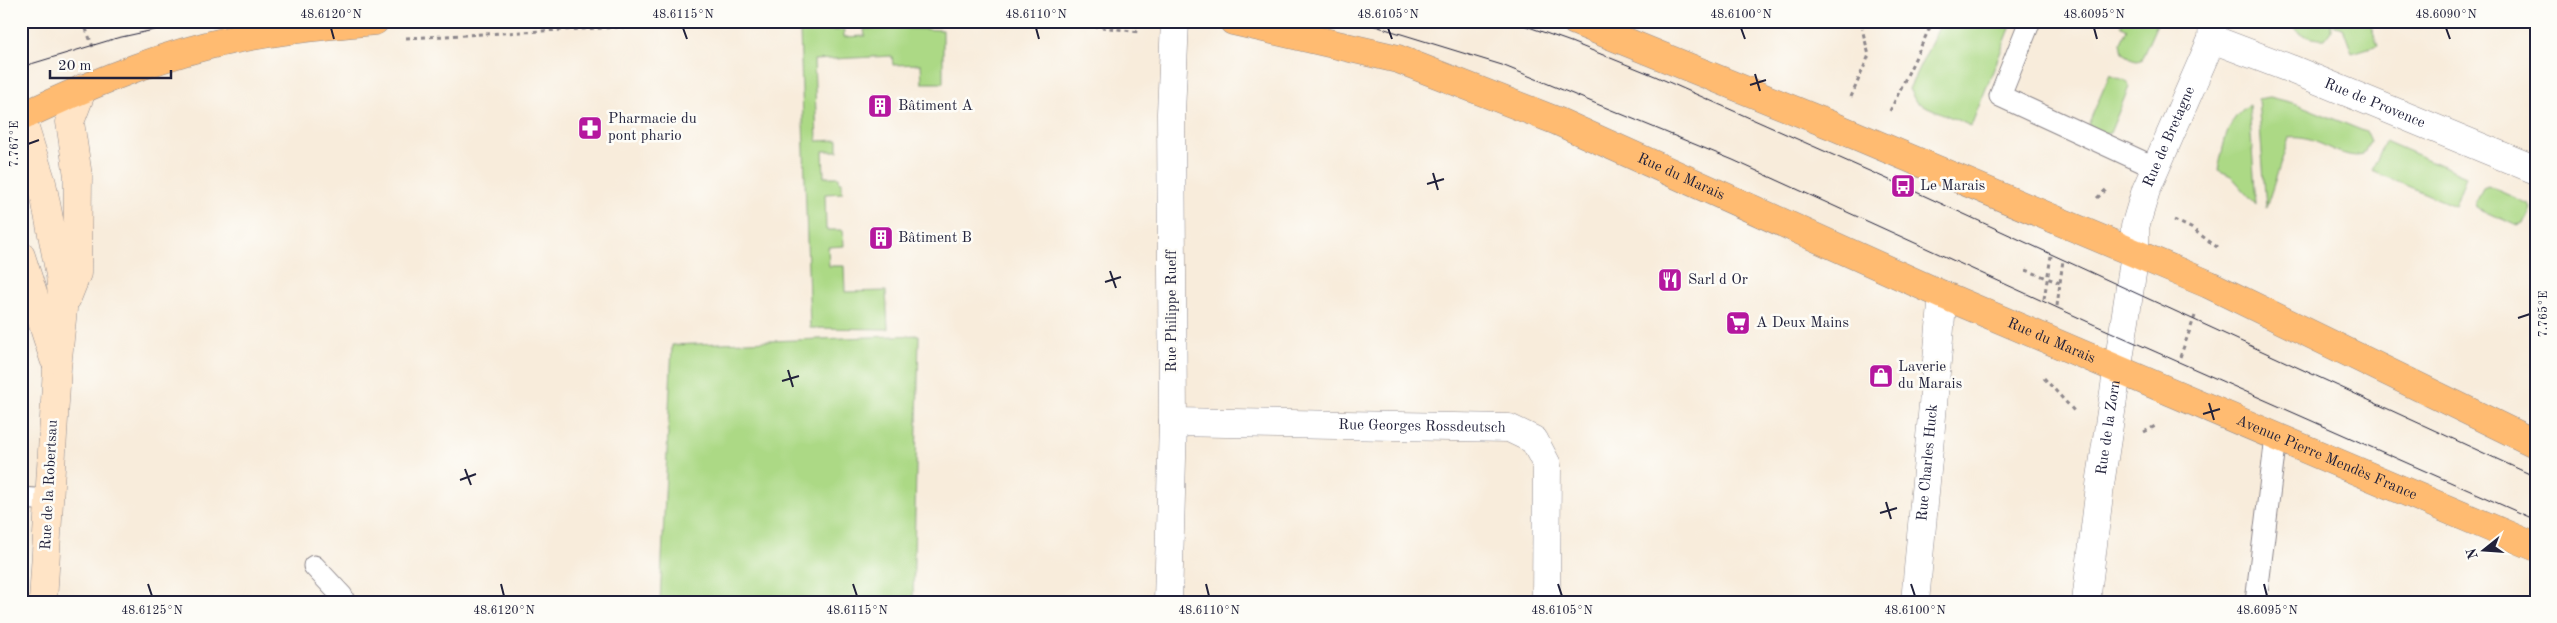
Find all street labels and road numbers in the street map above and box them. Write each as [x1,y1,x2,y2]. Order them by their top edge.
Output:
street label: Rue de Provence [2322,76,2427,131]
street label: Rue de Bretagne [2141,84,2198,189]
street label: Rue du Marais [1635,151,1727,203]
street label: Rue Philippe Rueff [1165,249,1180,372]
street label: Rue du Marais [2005,316,2097,366]
street label: Rue de la Zorn [2094,379,2123,476]
street label: Rue Charles Huck [1915,403,1941,522]
street label: Avenue Pierre Mendès France [2234,413,2419,503]
street label: Rue Georges Rossdeutsch [1338,417,1506,435]
street label: Rue de la Robertsau [39,419,61,551]

